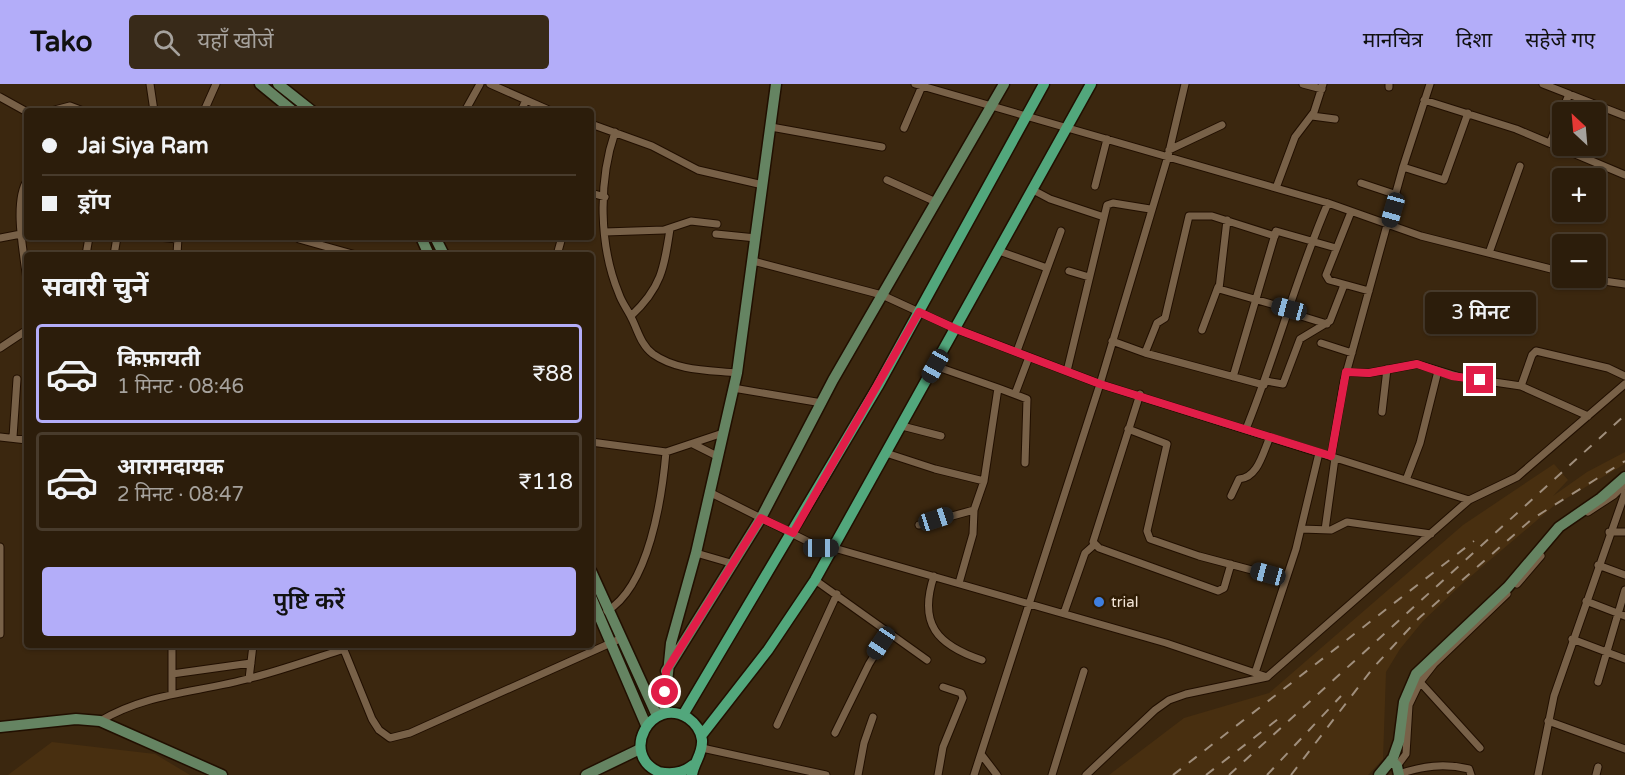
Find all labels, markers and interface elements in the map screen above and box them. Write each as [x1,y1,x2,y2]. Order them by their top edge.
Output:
search box [129,15,549,69]
text: Tako [30,25,93,59]
icon: search [150,26,183,59]
text: यहाँ खोजें [198,28,273,54]
text: मानचित्र [1363,28,1423,53]
text: दिशा [1456,28,1492,53]
text: सहेजे गए [1525,28,1595,53]
north arrow [1552,102,1606,156]
map controls [1552,102,1606,288]
text: Jai Siya Ram [78,133,209,159]
button: + [1552,168,1606,222]
text: ड्रॉप [78,189,111,215]
car [1379,190,1407,230]
button: − [1552,234,1606,288]
text: सवारी चुनें [42,271,148,304]
callout: 3 मिनट [1424,293,1536,335]
car [1269,296,1309,322]
text: 3 मिनट [1451,301,1510,325]
text: किफ़ायती [117,346,201,372]
car [918,346,952,386]
icon: car [45,347,99,401]
text: ₹88 [532,361,573,387]
route end [1466,366,1493,393]
text: 1 मिनट · 08:46 [117,375,244,399]
text: आरामदायक [117,454,224,480]
icon: car [45,455,99,509]
text: ₹118 [519,469,573,495]
text: 2 मिनट · 08:47 [117,483,244,507]
car [916,505,956,533]
car [803,539,839,557]
car [1248,561,1288,587]
button: पुष्टि करें [42,567,576,636]
place label: trial [1111,593,1138,611]
marker: trial [1092,595,1106,609]
car [863,623,899,663]
route start [651,678,678,705]

